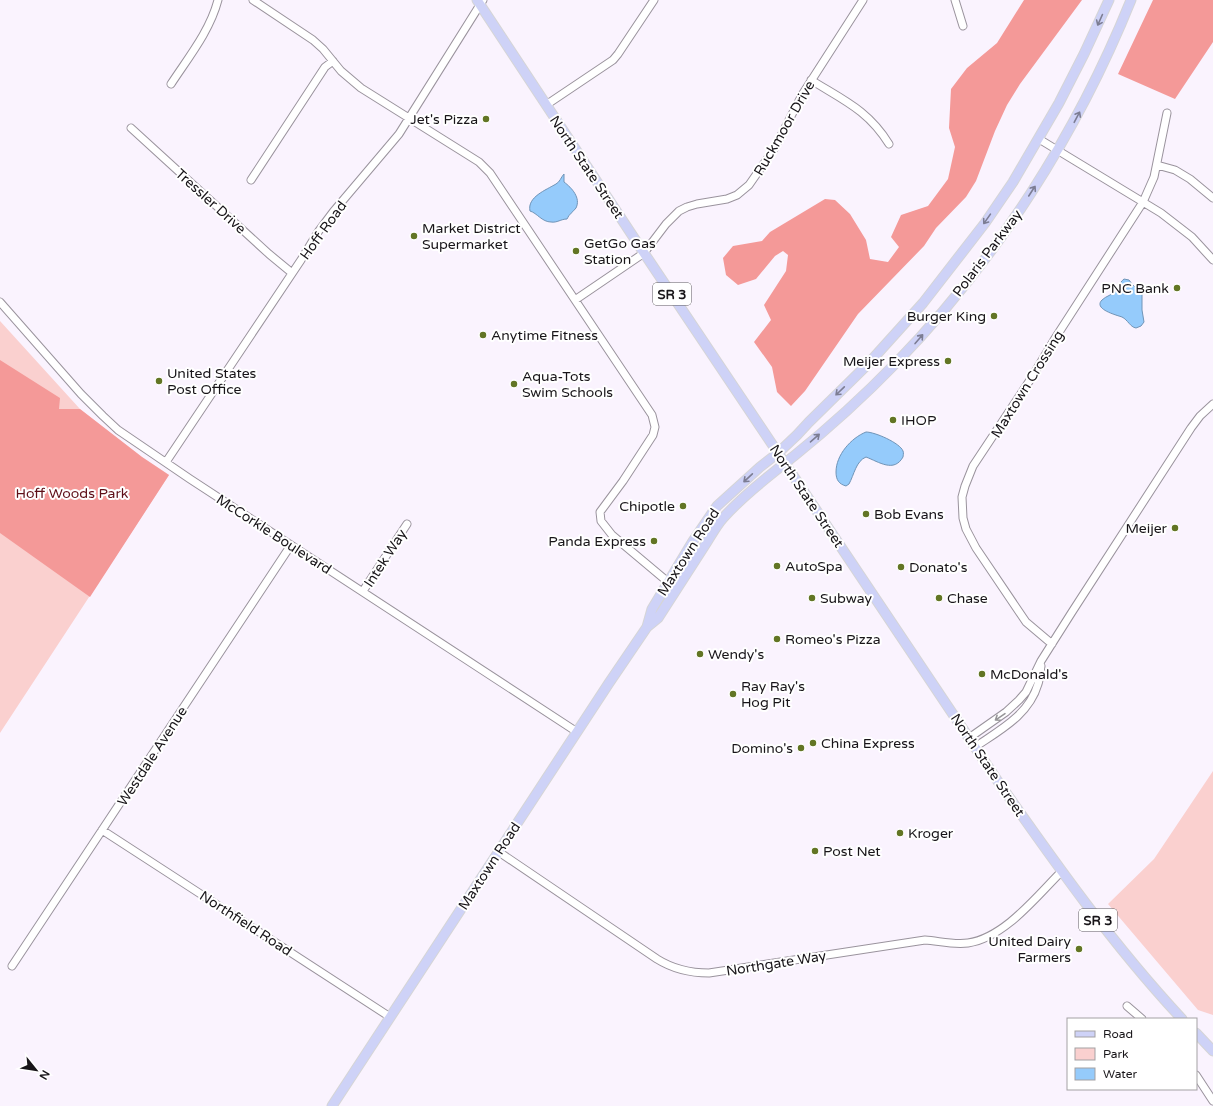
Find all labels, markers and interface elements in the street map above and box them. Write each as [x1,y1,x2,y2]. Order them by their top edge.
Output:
one-way arrow [1096,14,1103,26]
street label: Ruckmoor Drive [750,78,819,179]
place label: Jet's Pizza [410,111,478,128]
one-way arrow [1073,111,1081,123]
street label: North State Street [546,113,628,223]
marker: Jet's Pizza [481,114,491,124]
street label: Tressler Drive [172,165,250,238]
one-way arrow [1028,186,1036,197]
street label: Hoff Road [296,198,350,263]
street label: Polaris Parkway [949,206,1026,300]
one-way arrow [983,213,991,224]
place label: Market District Supermarket [422,220,521,253]
marker: Market District Supermarket [409,231,419,241]
place label: GetGo Gas Station [584,235,656,268]
marker: GetGo Gas Station [571,246,581,256]
place label: PNC Bank [1101,280,1169,297]
road number: SR 3 [653,283,691,305]
marker: PNC Bank [1172,283,1182,293]
place label: Burger King [907,308,986,325]
marker: Burger King [989,311,999,321]
place label: Anytime Fitness [491,327,598,344]
street label: Maxtown Crossing [988,327,1067,441]
marker: Anytime Fitness [478,330,488,340]
one-way arrow [914,334,923,344]
place label: Meijer Express [843,353,940,370]
marker: Meijer Express [943,356,953,366]
place label: United States Post Office [167,365,257,398]
place label: Aqua-Tots Swim Schools [522,368,613,401]
marker: United States Post Office [154,376,164,386]
marker: Aqua-Tots Swim Schools [509,379,519,389]
one-way arrow [835,387,845,396]
place label: IHOP [901,412,936,429]
marker: IHOP [888,415,898,425]
one-way arrow [809,434,820,443]
street label: North State Street [766,442,848,552]
one-way arrow [743,473,753,483]
park label: Hoff Woods Park [16,485,129,502]
street label: McCorkle Boulevard [213,491,335,578]
place label: Chipotle [619,498,675,515]
marker: Chipotle [678,501,688,511]
street label: Maxtown Road [654,505,723,599]
place label: Bob Evans [874,506,944,523]
marker: Bob Evans [861,509,871,519]
place label: Meijer [1125,520,1168,537]
marker: Meijer [1170,523,1180,533]
street label: Intek Way [360,526,411,590]
place label: Panda Express [548,533,646,550]
marker: Panda Express [649,536,659,546]
place label: AutoSpa [785,558,843,575]
place label: Donato's [909,559,968,576]
marker: AutoSpa [772,561,782,571]
marker: Donato's [896,562,906,572]
place label: Subway [820,590,873,607]
place label: Chase [947,590,988,607]
marker: Subway [807,593,817,603]
marker: Chase [934,593,944,603]
place label: Romeo's Pizza [785,631,881,648]
marker: Romeo's Pizza [772,634,782,644]
place label: Wendy's [708,646,764,663]
marker: Wendy's [695,649,705,659]
place label: McDonald's [990,666,1068,683]
marker: McDonald's [977,669,987,679]
place label: Ray Ray's Hog Pit [741,678,805,711]
marker: Ray Ray's Hog Pit [728,689,738,699]
street label: Westdale Avenue [114,703,191,809]
street label: North State Street [947,711,1029,821]
one-way arrow [994,713,1005,721]
place label: China Express [821,735,915,752]
marker: China Express [808,738,818,748]
place label: Domino's [731,740,793,757]
marker: Domino's [796,743,806,753]
street label: Maxtown Road [455,819,524,913]
place label: Kroger [908,825,954,842]
marker: Kroger [895,828,905,838]
place label: Post Net [823,843,881,860]
marker: Post Net [810,846,820,856]
street label: Northfield Road [196,887,295,960]
road number: SR 3 [1079,909,1117,931]
place label: United Dairy Farmers [988,933,1071,966]
marker: United Dairy Farmers [1074,944,1084,954]
street label: Northgate Way [725,947,828,980]
legend [1067,1018,1197,1090]
text: Road [1103,1027,1133,1041]
text: Park [1103,1047,1129,1061]
north arrow [16,1050,56,1090]
text: Water [1103,1067,1138,1081]
text: N [36,1068,52,1082]

